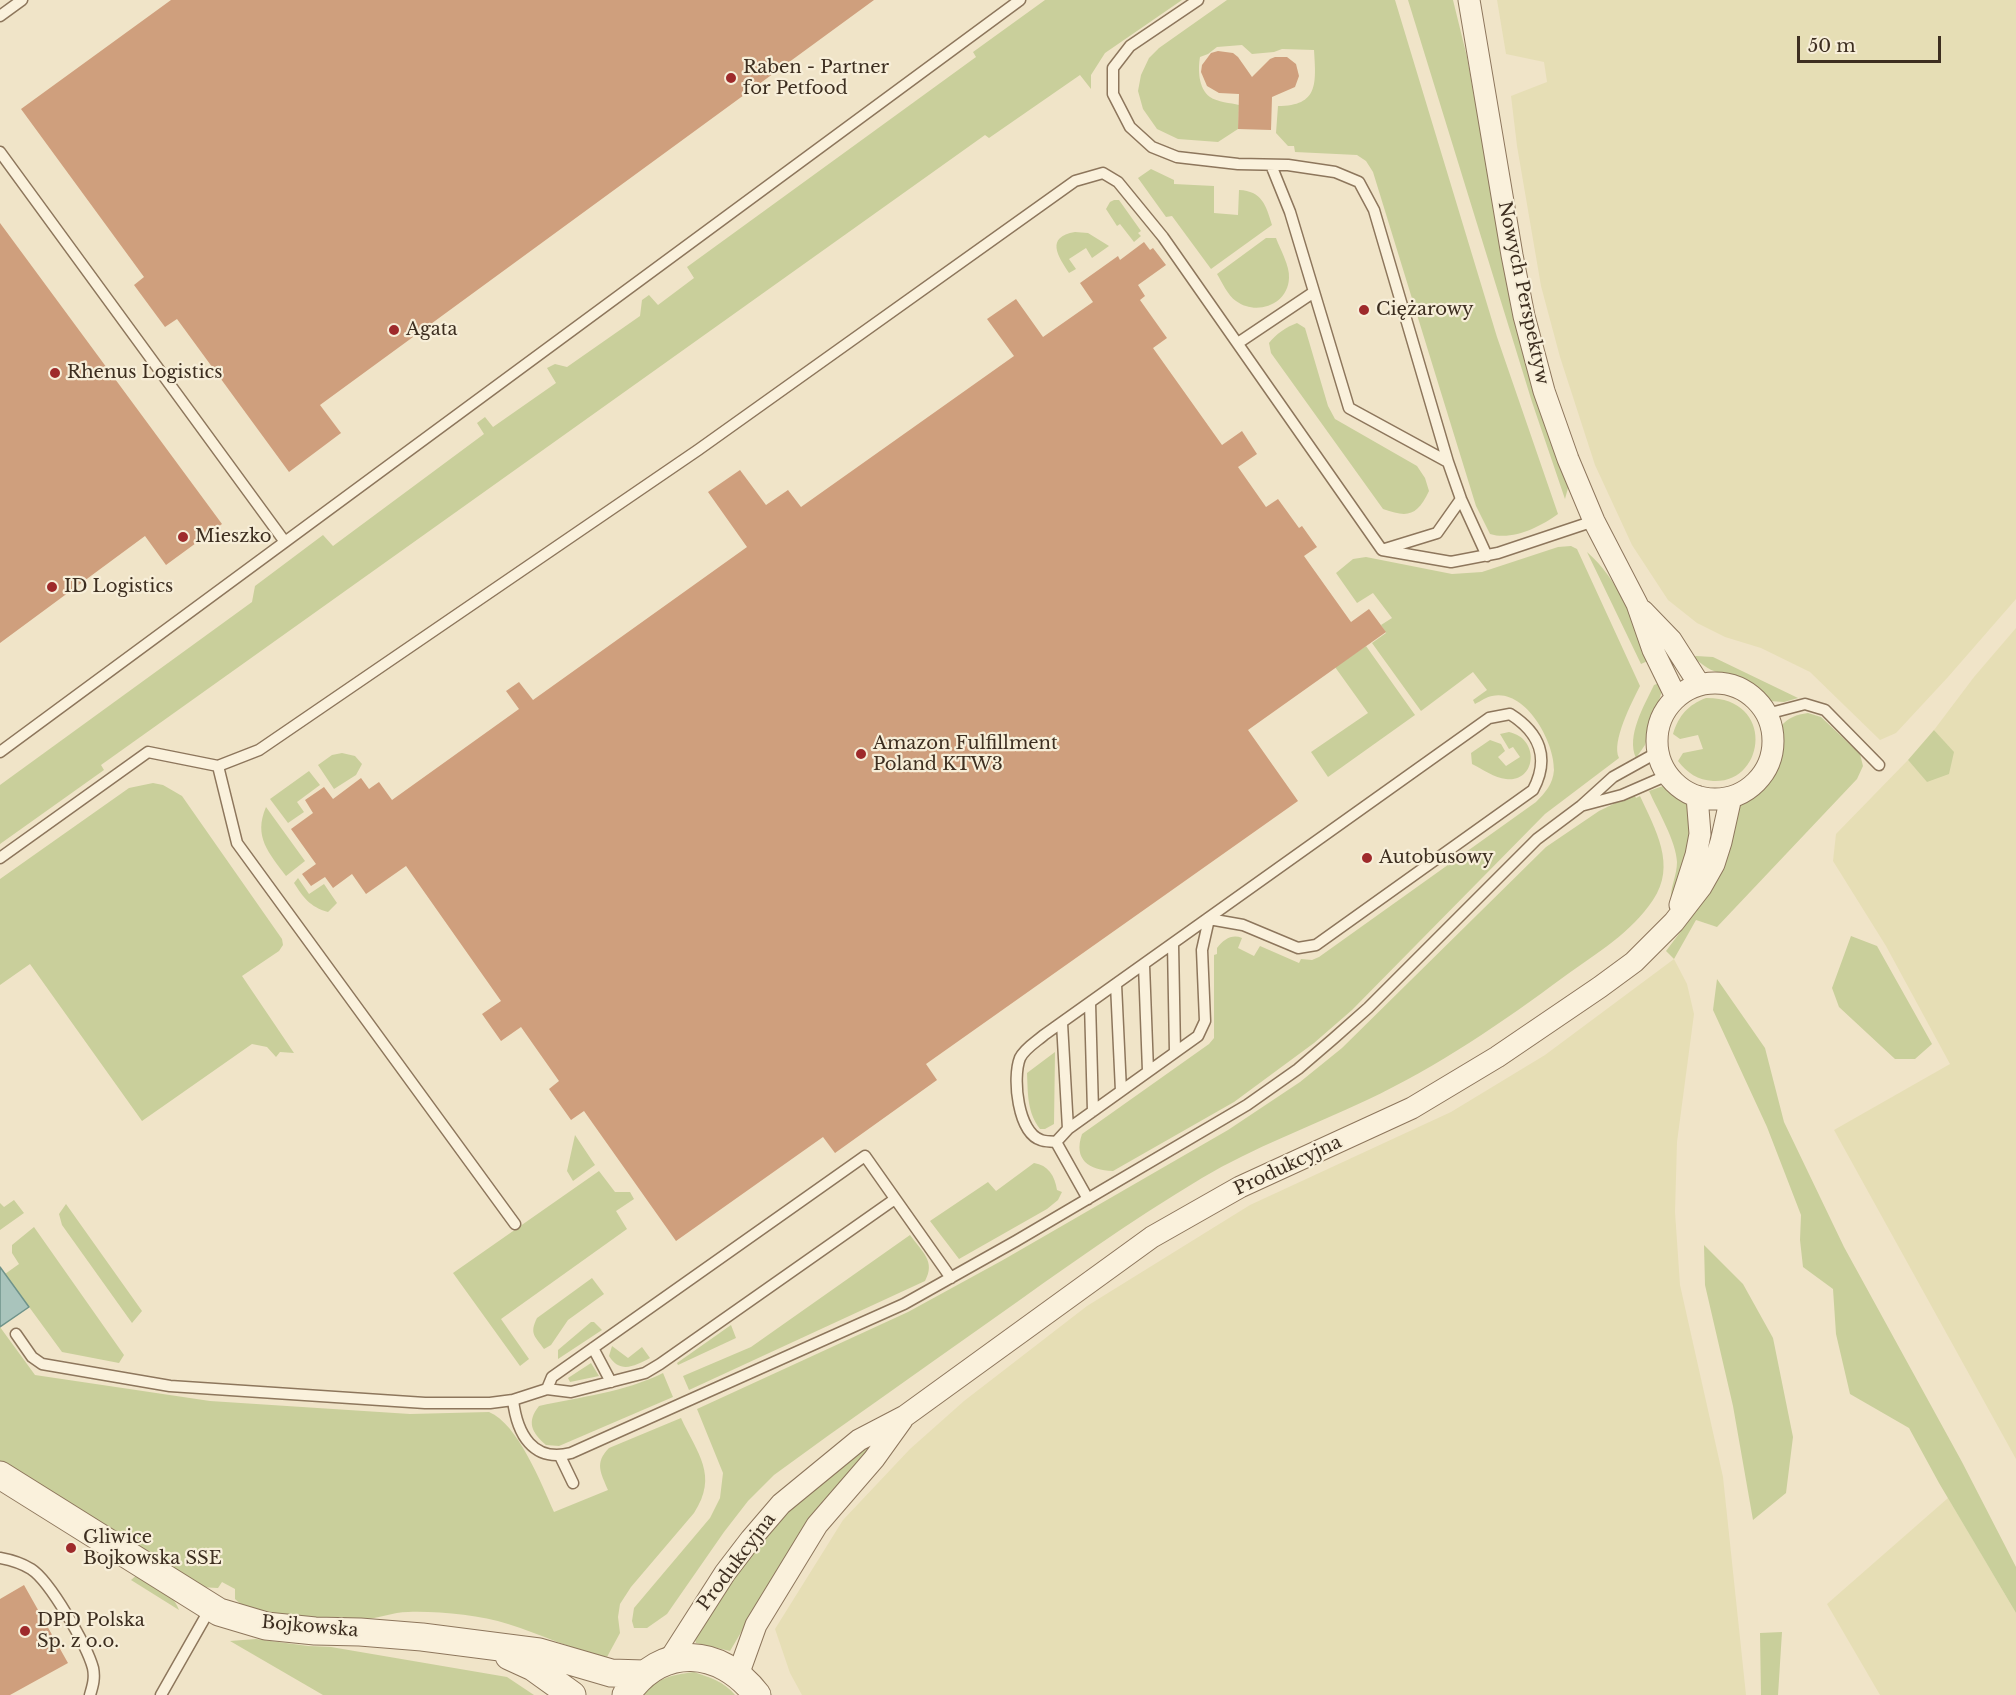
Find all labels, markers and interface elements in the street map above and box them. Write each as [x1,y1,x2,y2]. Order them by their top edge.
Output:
scale bar [1800,24,1944,62]
text: 50 m [1808,35,1856,57]
place label: Raben - Partner for Petfood [743,57,889,100]
marker: Raben - Partner for Petfood [724,71,738,85]
street label: Nowych Perspektyw [1493,199,1553,387]
place label: Ciężarowy [1376,299,1474,321]
marker: Ciężarowy [1357,303,1371,317]
place label: Agata [406,319,457,341]
marker: Agata [387,323,401,337]
place label: Rhenus Logistics [67,362,222,384]
marker: Rhenus Logistics [48,366,62,380]
place label: Mieszko [195,526,271,548]
marker: Mieszko [176,530,190,544]
place label: ID Logistics [64,576,173,598]
marker: ID Logistics [45,580,59,594]
place label: Amazon Fulfillment Poland KTW3 [873,733,1058,776]
marker: Amazon Fulfillment Poland KTW3 [854,747,868,761]
place label: Autobusowy [1379,847,1494,869]
marker: Autobusowy [1360,851,1374,865]
street label: Produkcyjna [1231,1132,1345,1200]
street label: Produkcyjna [693,1509,781,1615]
place label: Gliwice Bojkowska SSE [83,1527,222,1570]
marker: Gliwice Bojkowska SSE [64,1541,78,1555]
place label: DPD Polska Sp. z o.o. [37,1610,145,1652]
street label: Bojkowska [261,1612,359,1642]
marker: DPD Polska Sp. z o.o. [18,1624,32,1638]

